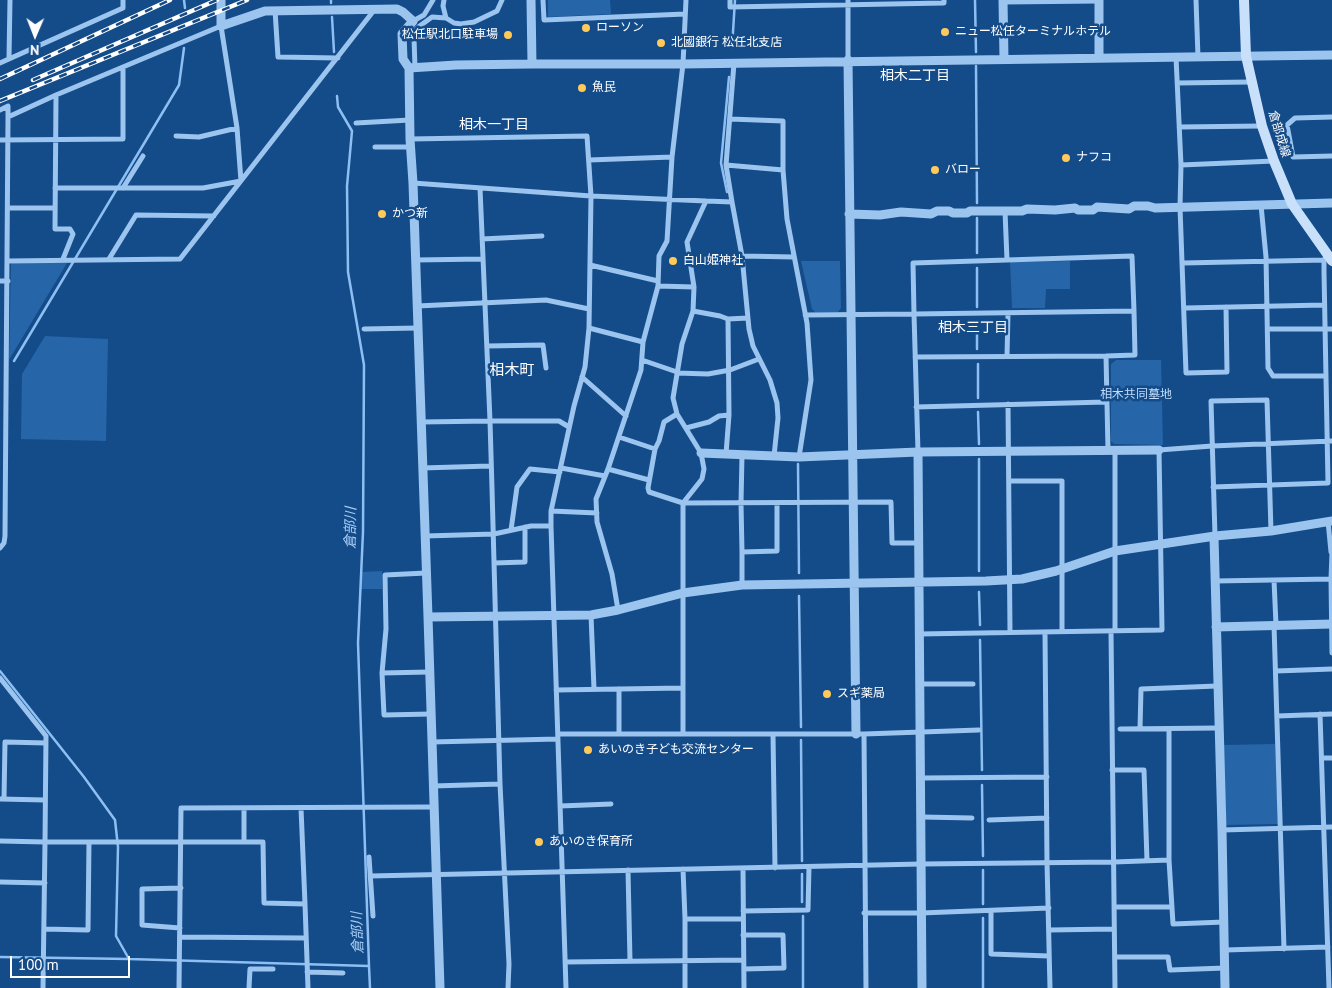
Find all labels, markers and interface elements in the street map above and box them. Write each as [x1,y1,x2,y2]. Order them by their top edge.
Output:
north arrow [10,10,60,60]
place label: ローソン [596,21,644,35]
marker: ローソン [580,22,592,34]
place label: ニュー松任ターミナルホテル [955,25,1111,39]
marker: ニュー松任ターミナルホテル [939,26,951,38]
place label: 松任駅北口駐車場 [402,28,498,42]
marker: 松任駅北口駐車場 [502,29,514,41]
place label: 北國銀行 松任北支店 [671,36,782,50]
marker: 北國銀行 松任北支店 [655,37,667,49]
text: N [30,41,40,59]
district label: 相木二丁目 [880,68,950,84]
place label: 魚民 [592,81,616,95]
marker: 魚民 [576,82,588,94]
street label: 倉部成線 [1265,109,1293,159]
district label: 相木一丁目 [459,117,529,133]
place label: ナフコ [1076,151,1112,165]
marker: ナフコ [1060,152,1072,164]
place label: バロー [945,163,981,177]
marker: バロー [929,164,941,176]
place label: かつ新 [392,207,428,221]
marker: かつ新 [376,208,388,220]
place label: 白山姫神社 [683,254,743,268]
marker: 白山姫神社 [667,255,679,267]
district label: 相木三丁目 [938,320,1008,336]
district label: 相木町 [490,362,534,380]
park label: 相木共同墓地 [1100,388,1172,402]
water label: 倉部川 [342,507,360,549]
place label: スギ薬局 [837,687,885,701]
marker: スギ薬局 [821,688,833,700]
place label: あいのき子ども交流センター [598,743,754,757]
marker: あいのき子ども交流センター [582,744,594,756]
place label: あいのき保育所 [549,835,633,849]
marker: あいのき保育所 [533,836,545,848]
water label: 倉部川 [349,912,367,954]
scale bar [12,946,132,978]
text: 100 m [18,955,59,974]

